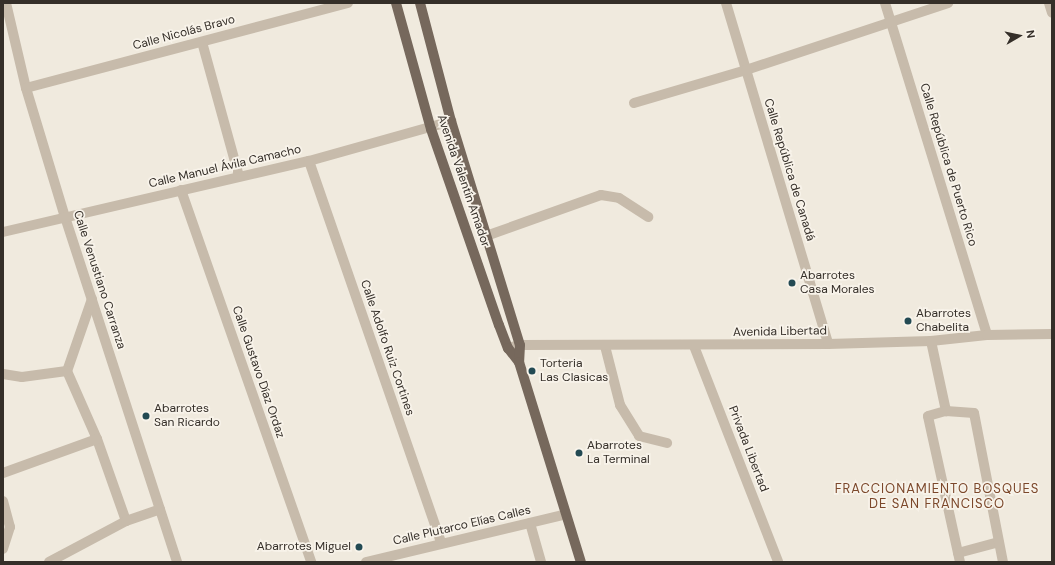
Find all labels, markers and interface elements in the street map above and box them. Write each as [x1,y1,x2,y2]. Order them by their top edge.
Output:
street label: Calle Nicolás Bravo [131,12,237,54]
north arrow [999,16,1039,56]
text: N [1023,29,1038,39]
street label: Calle República de Puerto Rico [916,82,980,248]
street label: Calle República de Canadá [760,97,818,243]
street label: Avenida Valentín Amador [434,113,492,249]
street label: Calle Manuel Ávila Camacho [148,142,302,192]
street label: Calle Venustiano Carranza [70,209,128,351]
place label: Abarrotes Casa Morales [800,269,875,297]
street label: Calle Adolfo Ruiz Cortines [357,278,417,418]
marker: Abarrotes Casa Morales [787,278,797,288]
street label: Calle Gustavo Díaz Ordaz [229,304,287,440]
place label: Abarrotes Chabelita [916,307,971,335]
marker: Abarrotes Chabelita [903,316,913,326]
street label: Avenida Libertad [733,324,827,340]
place label: Torteria Las Clasicas [540,357,608,385]
marker: Torteria Las Clasicas [527,366,537,376]
place label: Abarrotes San Ricardo [154,402,220,430]
street label: Privada Libertad [725,404,771,494]
marker: Abarrotes San Ricardo [141,411,151,421]
place label: Abarrotes La Terminal [587,439,650,467]
marker: Abarrotes La Terminal [574,448,584,458]
district label: FRACCIONAMIENTO BOSQUES DE SAN FRANCISCO [835,482,1039,513]
street label: Calle Plutarco Elías Calles [392,503,532,549]
place label: Abarrotes Miguel [257,540,351,554]
marker: Abarrotes Miguel [354,542,364,552]

